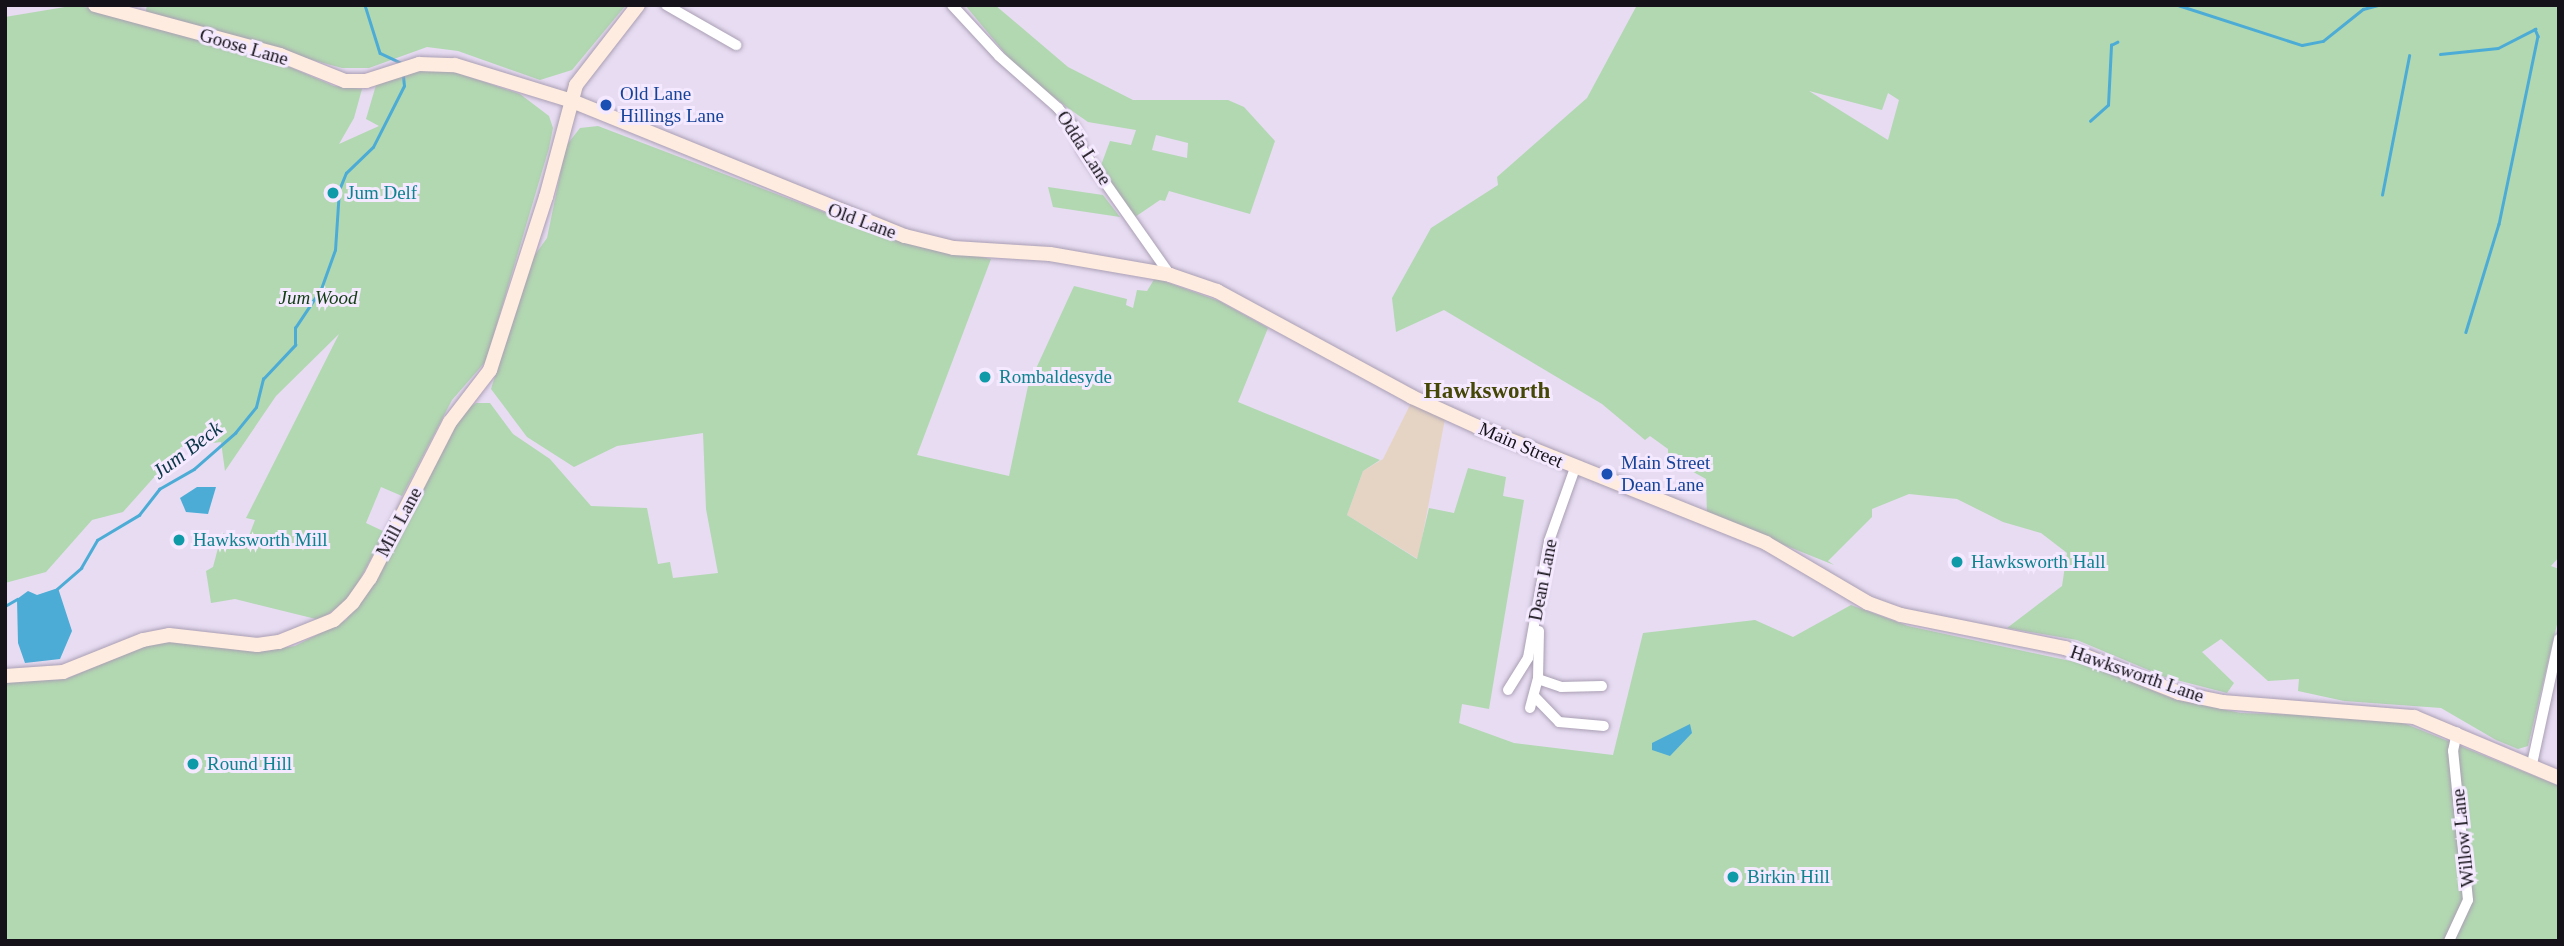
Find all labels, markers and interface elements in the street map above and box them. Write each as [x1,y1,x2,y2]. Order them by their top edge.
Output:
street label: Goose Lane [197,23,291,71]
place label: Old Lane Hillings Lane [620,83,724,127]
marker: Old Lane Hillings Lane [598,97,614,113]
street label: Odda Lane [1052,107,1116,189]
place label: Jum Delf [347,182,417,204]
marker: Jum Delf [325,185,341,201]
street label: Old Lane [825,198,899,244]
park label: Jum Wood [279,287,357,309]
place label: Rombaldesyde [999,366,1112,388]
marker: Rombaldesyde [977,369,993,385]
district label: Hawksworth [1424,377,1550,405]
water label: Jum Beck [147,416,227,484]
street label: Main Street [1476,417,1566,473]
place label: Main Street Dean Lane [1621,452,1710,496]
marker: Main Street Dean Lane [1599,466,1615,482]
street label: Mill Lane [371,483,427,561]
place label: Hawksworth Mill [193,529,328,551]
marker: Hawksworth Mill [171,532,187,548]
street label: Dean Lane [1524,537,1562,623]
place label: Hawksworth Hall [1971,551,2106,573]
marker: Hawksworth Hall [1949,554,1965,570]
street label: Hawksworth Lane [2067,640,2207,708]
place label: Round Hill [207,753,292,775]
marker: Round Hill [185,756,201,772]
street label: Willow Lane [2446,788,2480,888]
place label: Birkin Hill [1747,866,1830,888]
marker: Birkin Hill [1725,869,1741,885]

